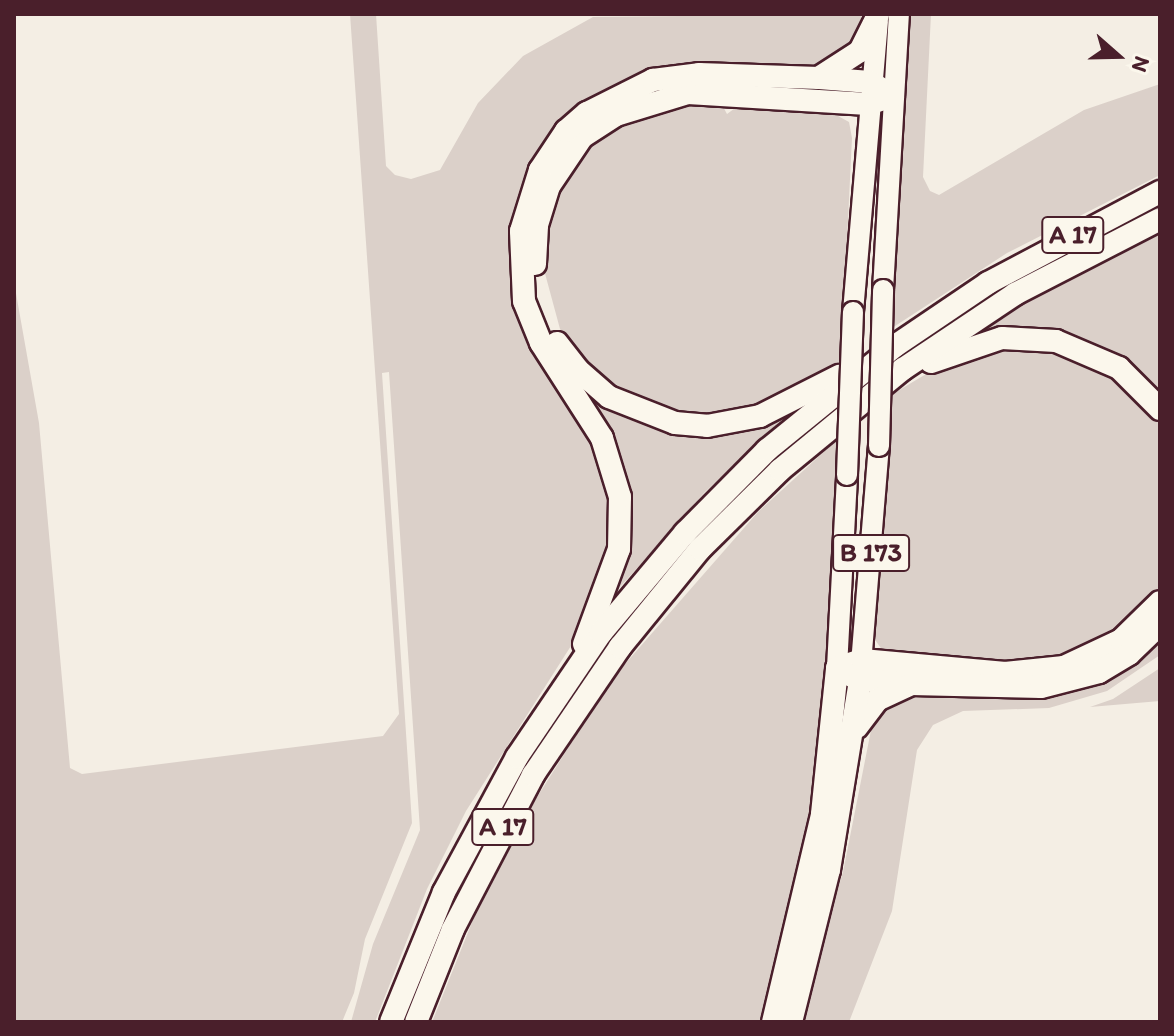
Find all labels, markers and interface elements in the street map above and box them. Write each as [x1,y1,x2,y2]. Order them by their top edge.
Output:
north arrow [1078,16,1158,96]
text: N [1126,53,1156,76]
road number: A 17 [1041,213,1105,257]
road number: B 173 [831,531,911,575]
road number: A 17 [471,805,535,849]

